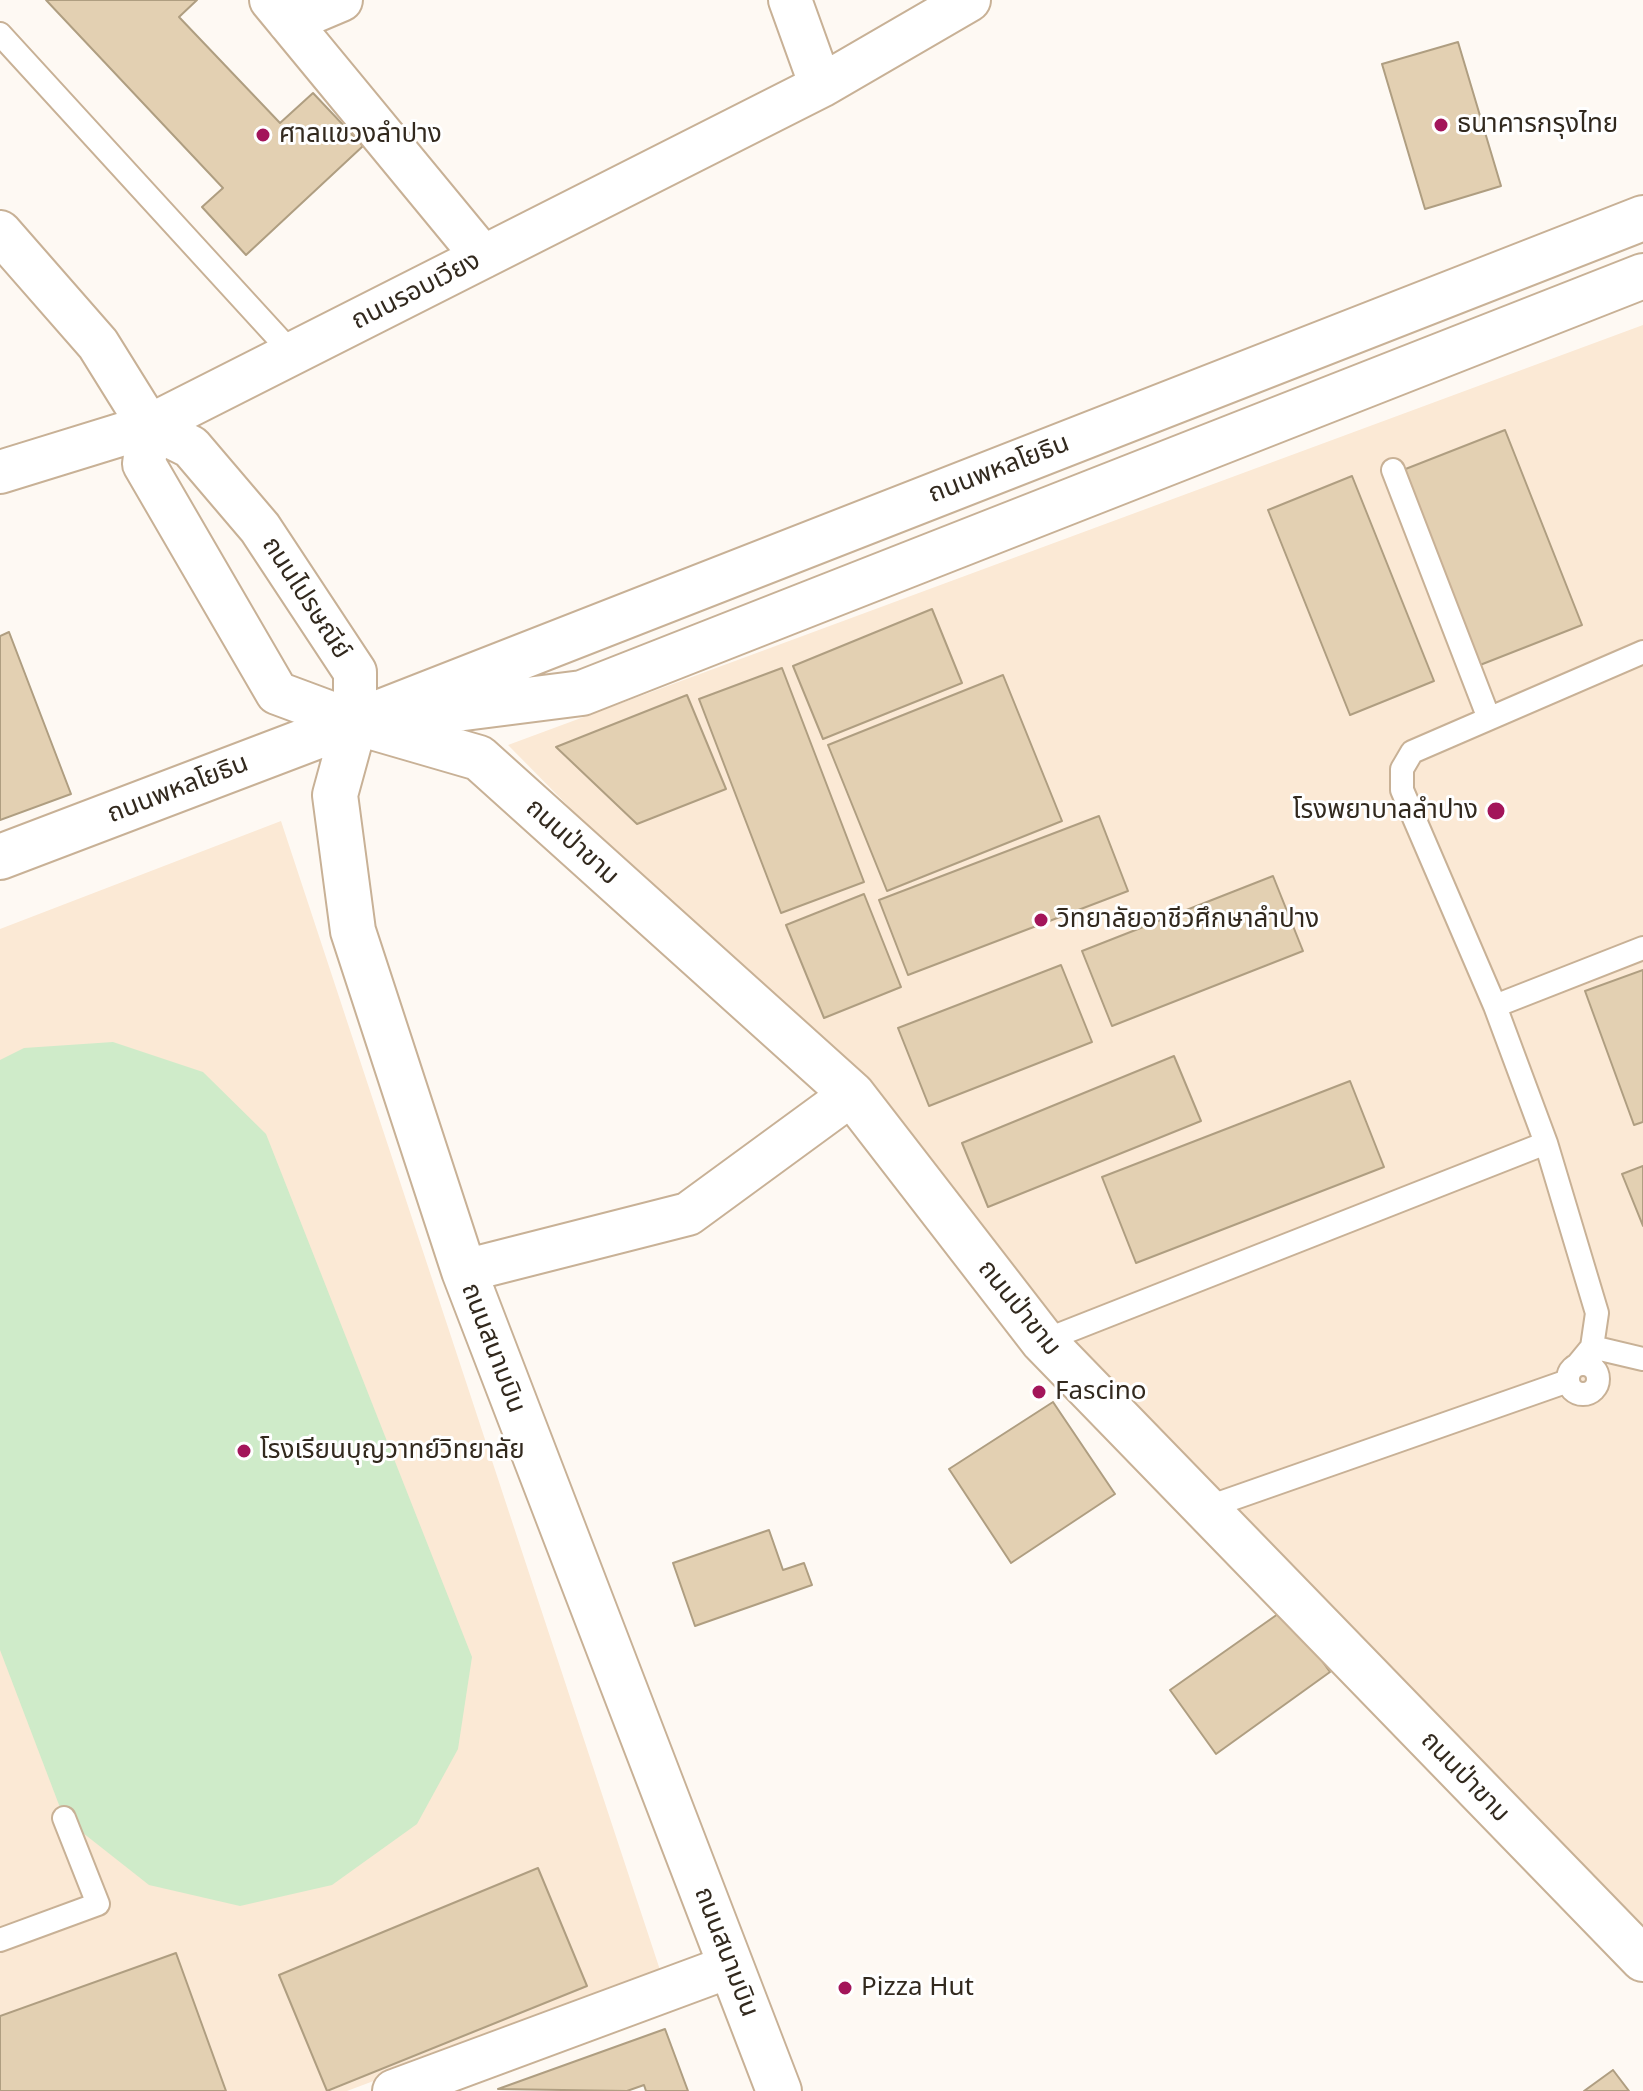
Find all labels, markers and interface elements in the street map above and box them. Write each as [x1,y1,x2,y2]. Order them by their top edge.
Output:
place label: ธนาคารกรุงไทย [1457,109,1618,141]
marker: ธนาคารกรุงไทย [1432,116,1450,134]
place label: ศาลแขวงลำปาง [279,119,442,151]
marker: ศาลแขวงลำปาง [254,126,272,144]
street label: ถนนรอบเวียง [346,245,486,337]
street label: ถนนพหลโยธิน [924,428,1074,510]
street label: ถนนไปรษณีย์ [255,531,357,665]
street label: ถนนพหลโยธิน [103,748,253,830]
street label: ถนนป่าขาม [519,792,625,892]
place label: โรงพยาบาลลำปาง [1293,795,1478,827]
marker: โรงพยาบาลลำปาง [1485,800,1507,822]
place label: วิทยาลัยอาชีวศึกษาลำปาง [1057,904,1319,936]
marker: วิทยาลัยอาชีวศึกษาลำปาง [1032,911,1050,929]
street label: ถนนป่าขาม [971,1254,1067,1362]
street label: ถนนสนามบิน [454,1279,532,1417]
place label: Fascino [1055,1376,1147,1408]
marker: Fascino [1030,1383,1048,1401]
place label: โรงเรียนบุญวาทย์วิทยาลัย [260,1435,525,1467]
marker: โรงเรียนบุญวาทย์วิทยาลัย [235,1442,253,1460]
street label: ถนนป่าขาม [1414,1725,1516,1829]
street label: ถนนสนามบิน [687,1883,765,2021]
place label: Pizza Hut [861,1972,974,2004]
marker: Pizza Hut [836,1979,854,1997]

